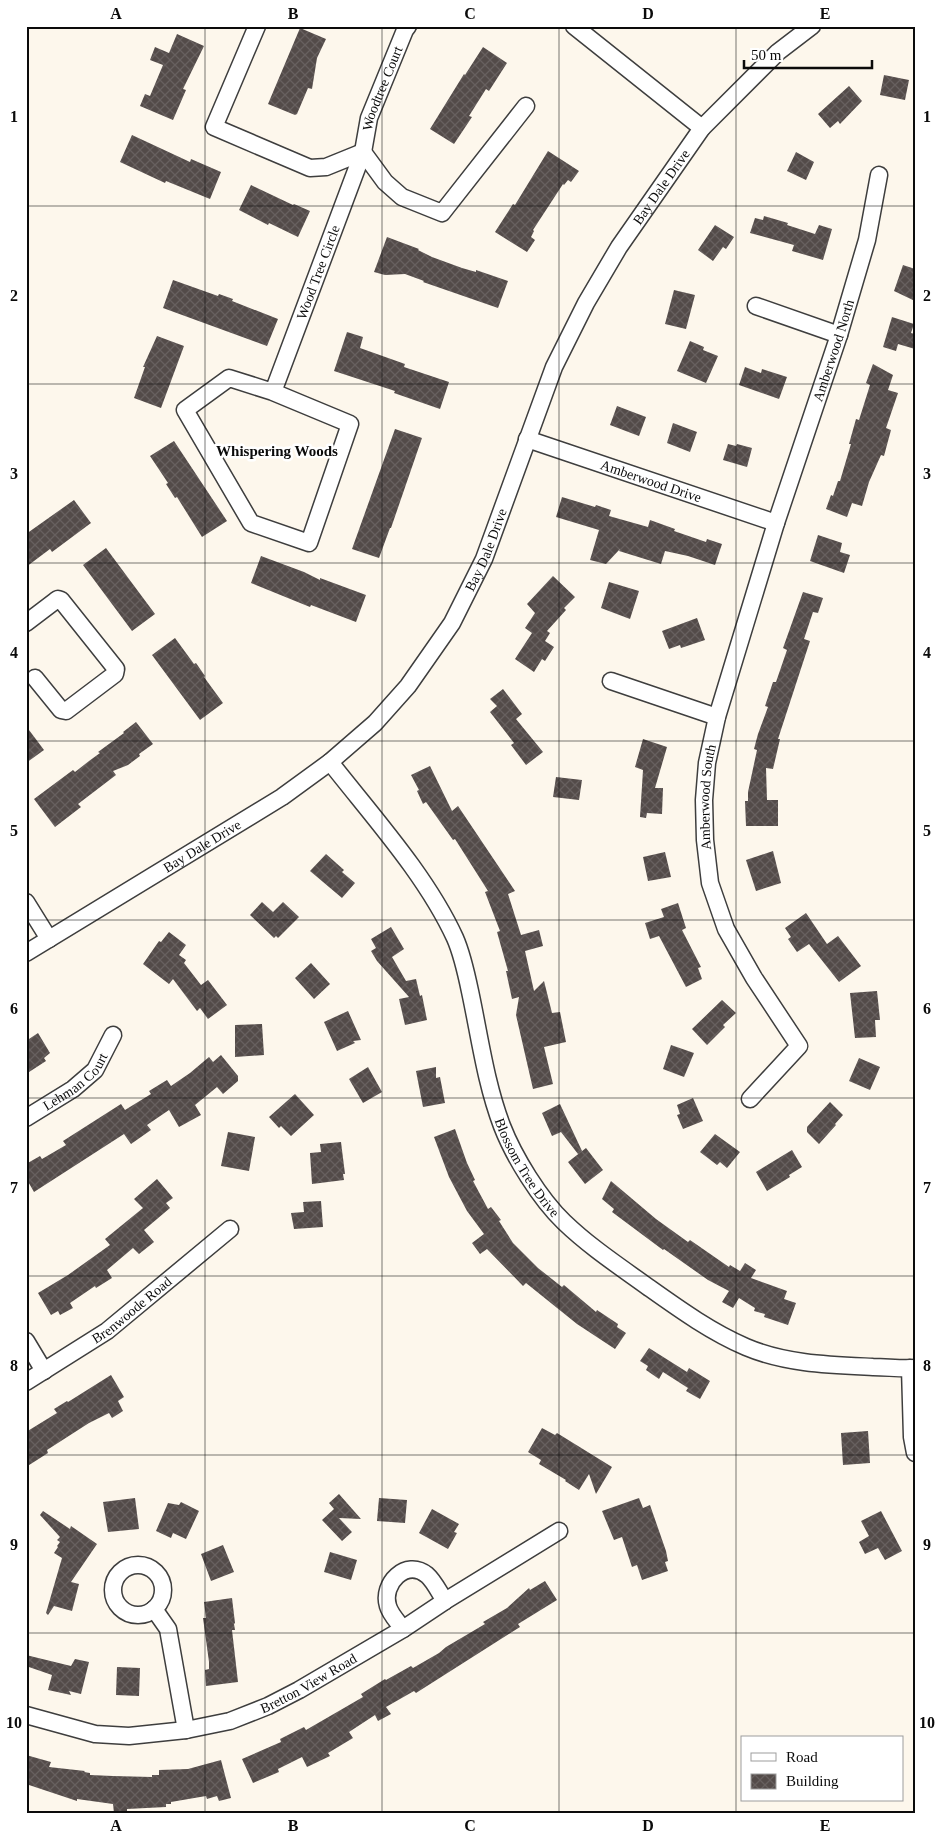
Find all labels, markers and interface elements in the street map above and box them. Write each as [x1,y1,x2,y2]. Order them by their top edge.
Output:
text: A [110,5,122,22]
text: B [288,5,299,22]
text: C [464,5,476,22]
text: D [642,5,654,22]
text: E [820,5,830,22]
scale bar [744,38,871,70]
street label: Woodtree Court [359,44,405,132]
text: 50 m [751,47,782,63]
text: 1 [10,108,18,125]
text: 1 [923,108,931,125]
street label: Bay Dale Drive [630,146,692,227]
street label: Wood Tree Circle [293,223,342,321]
text: 2 [10,287,18,304]
text: 2 [923,287,931,304]
street label: Amberwood North [810,298,857,403]
district label: Whispering Woods [216,443,338,459]
street label: Amberwood Drive [599,457,703,505]
text: 3 [10,465,18,482]
text: 3 [923,465,931,482]
street label: Bay Dale Drive [462,506,509,593]
text: 4 [10,644,18,661]
text: 4 [923,644,931,661]
street label: Amberwood South [696,743,718,851]
street label: Bay Dale Drive [160,817,243,875]
text: 5 [10,822,18,839]
text: 5 [923,822,931,839]
text: 6 [10,1000,18,1017]
text: 6 [923,1000,931,1017]
street label: Lehman Court [40,1050,110,1113]
street label: Blossom Tree Drive [492,1116,563,1220]
text: 7 [10,1179,18,1196]
text: 7 [923,1179,931,1196]
street label: Brenwoode Road [89,1273,174,1346]
text: 8 [10,1357,18,1374]
text: 8 [923,1357,931,1374]
text: 9 [10,1536,18,1553]
text: 9 [923,1536,931,1553]
street label: Bretton View Road [258,1650,359,1716]
text: 10 [6,1714,22,1731]
text: 10 [919,1714,935,1731]
legend [741,1736,904,1802]
text: Road [786,1749,818,1765]
text: Building [786,1773,839,1789]
text: A [110,1817,122,1834]
text: B [288,1817,299,1834]
text: C [464,1817,476,1834]
text: D [642,1817,654,1834]
text: E [820,1817,830,1834]

